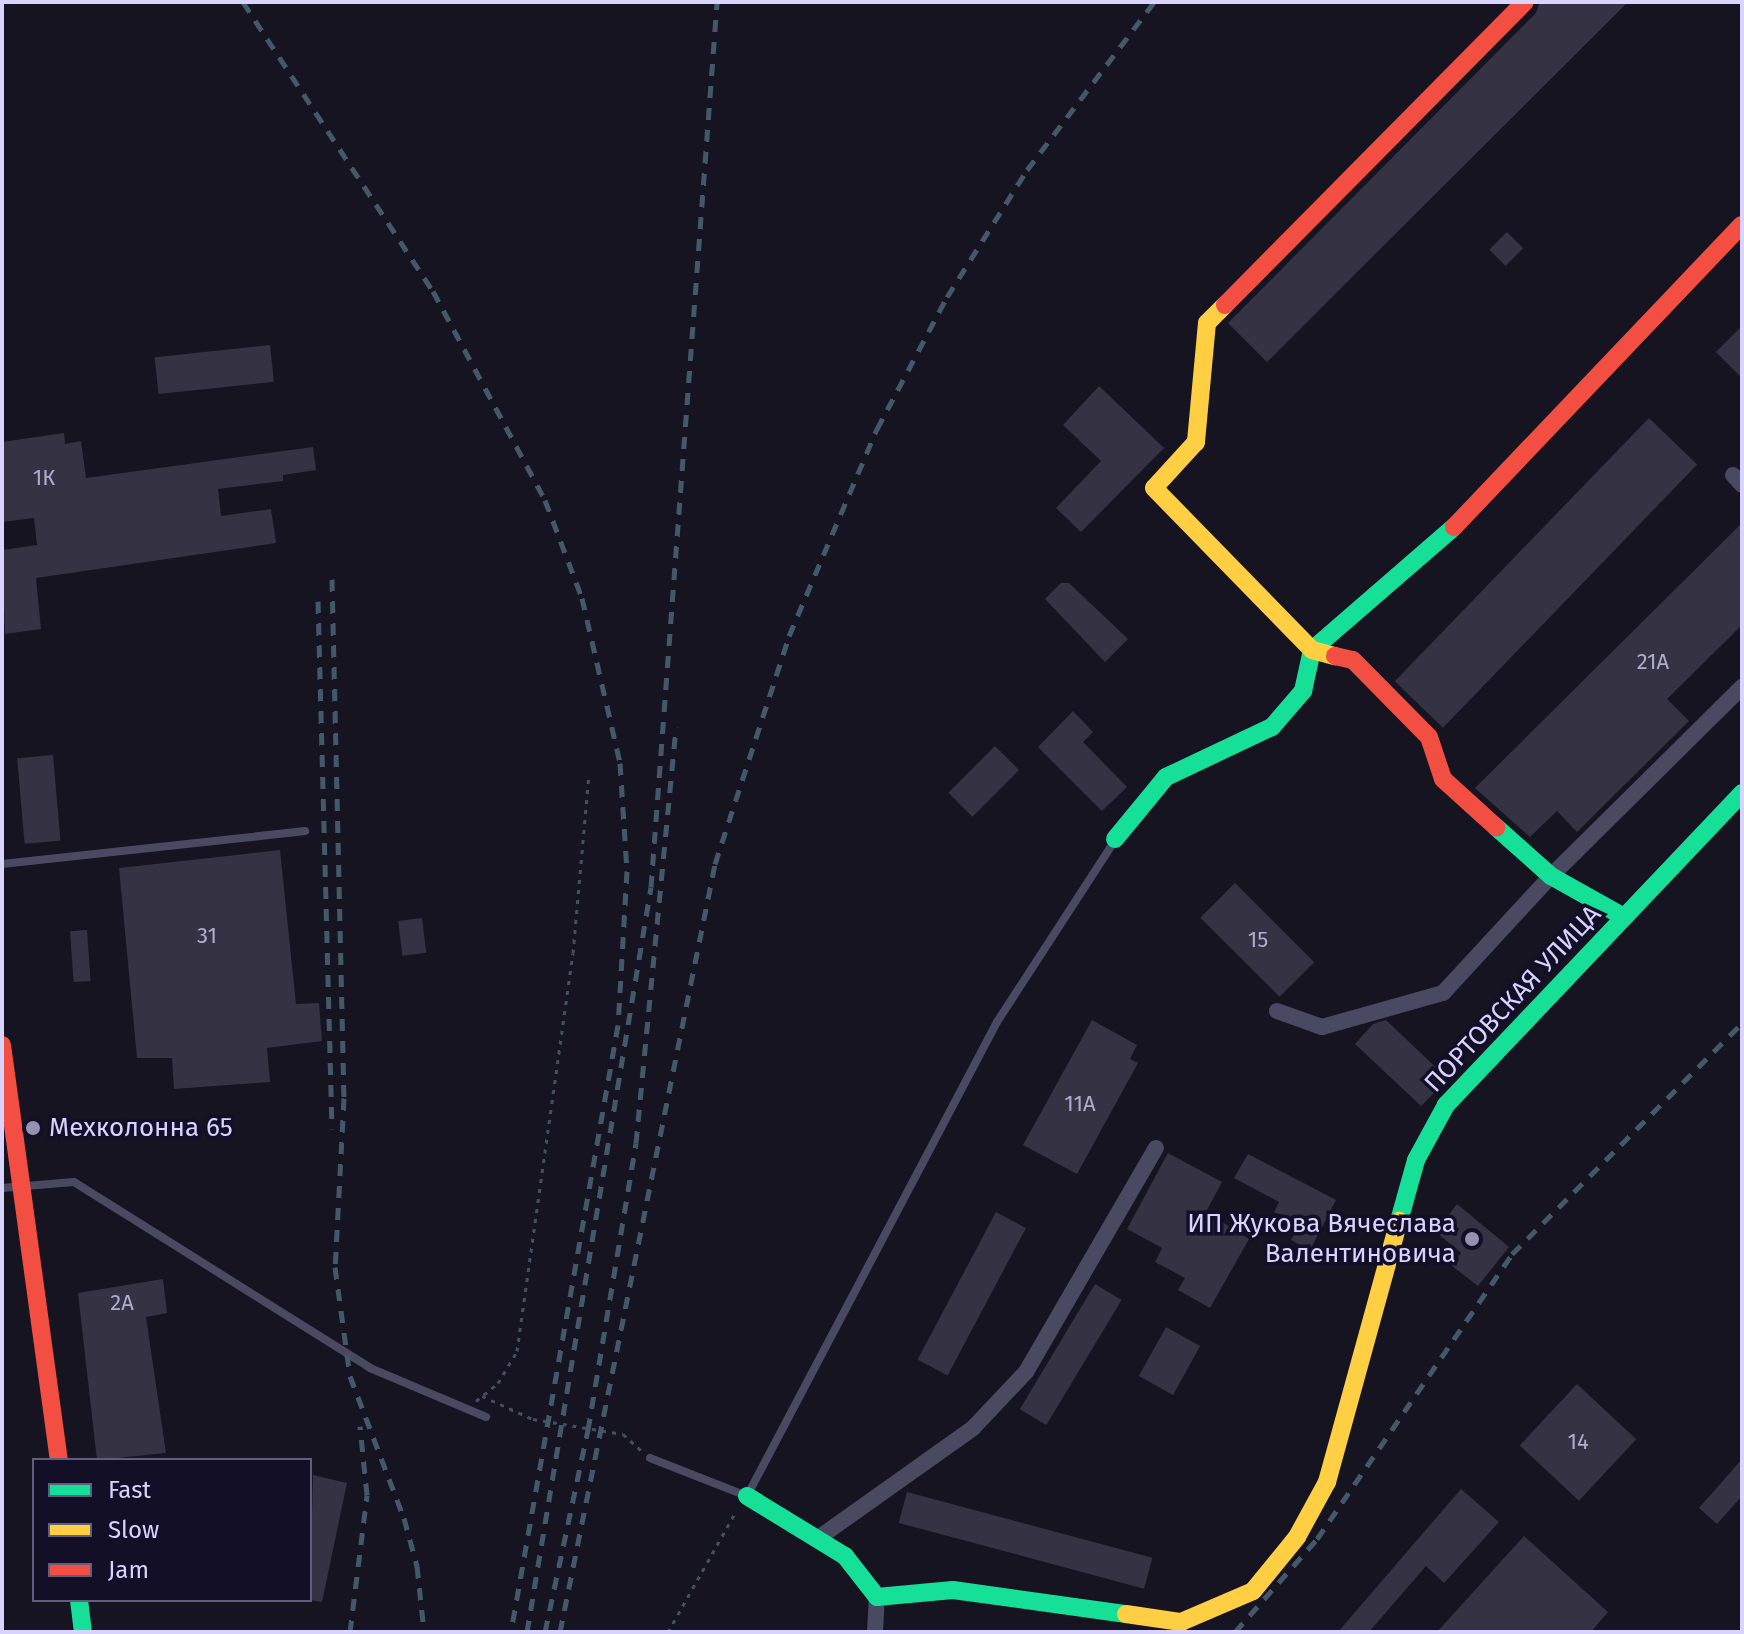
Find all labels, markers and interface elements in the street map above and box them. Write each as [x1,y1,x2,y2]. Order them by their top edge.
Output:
house number: 1К [33,465,55,491]
house number: 21А [1637,649,1669,675]
street label: ПОРТОВСКАЯ УЛИЦА [1418,899,1608,1099]
house number: 31 [197,923,217,949]
house number: 15 [1248,927,1268,953]
house number: 11А [1064,1091,1096,1117]
place label: Мехколонна 65 [49,1112,233,1144]
marker: Мехколонна 65 [24,1119,42,1137]
place label: ИП Жукова Вячеслава Валентиновича [1187,1208,1456,1270]
marker: ИП Жукова Вячеслава Валентиновича [1463,1230,1481,1248]
house number: 2А [110,1290,134,1316]
house number: 14 [1567,1429,1589,1455]
legend [32,1458,312,1602]
text: Fast [108,1476,151,1504]
text: Slow [108,1516,159,1544]
text: Jam [108,1556,149,1584]

